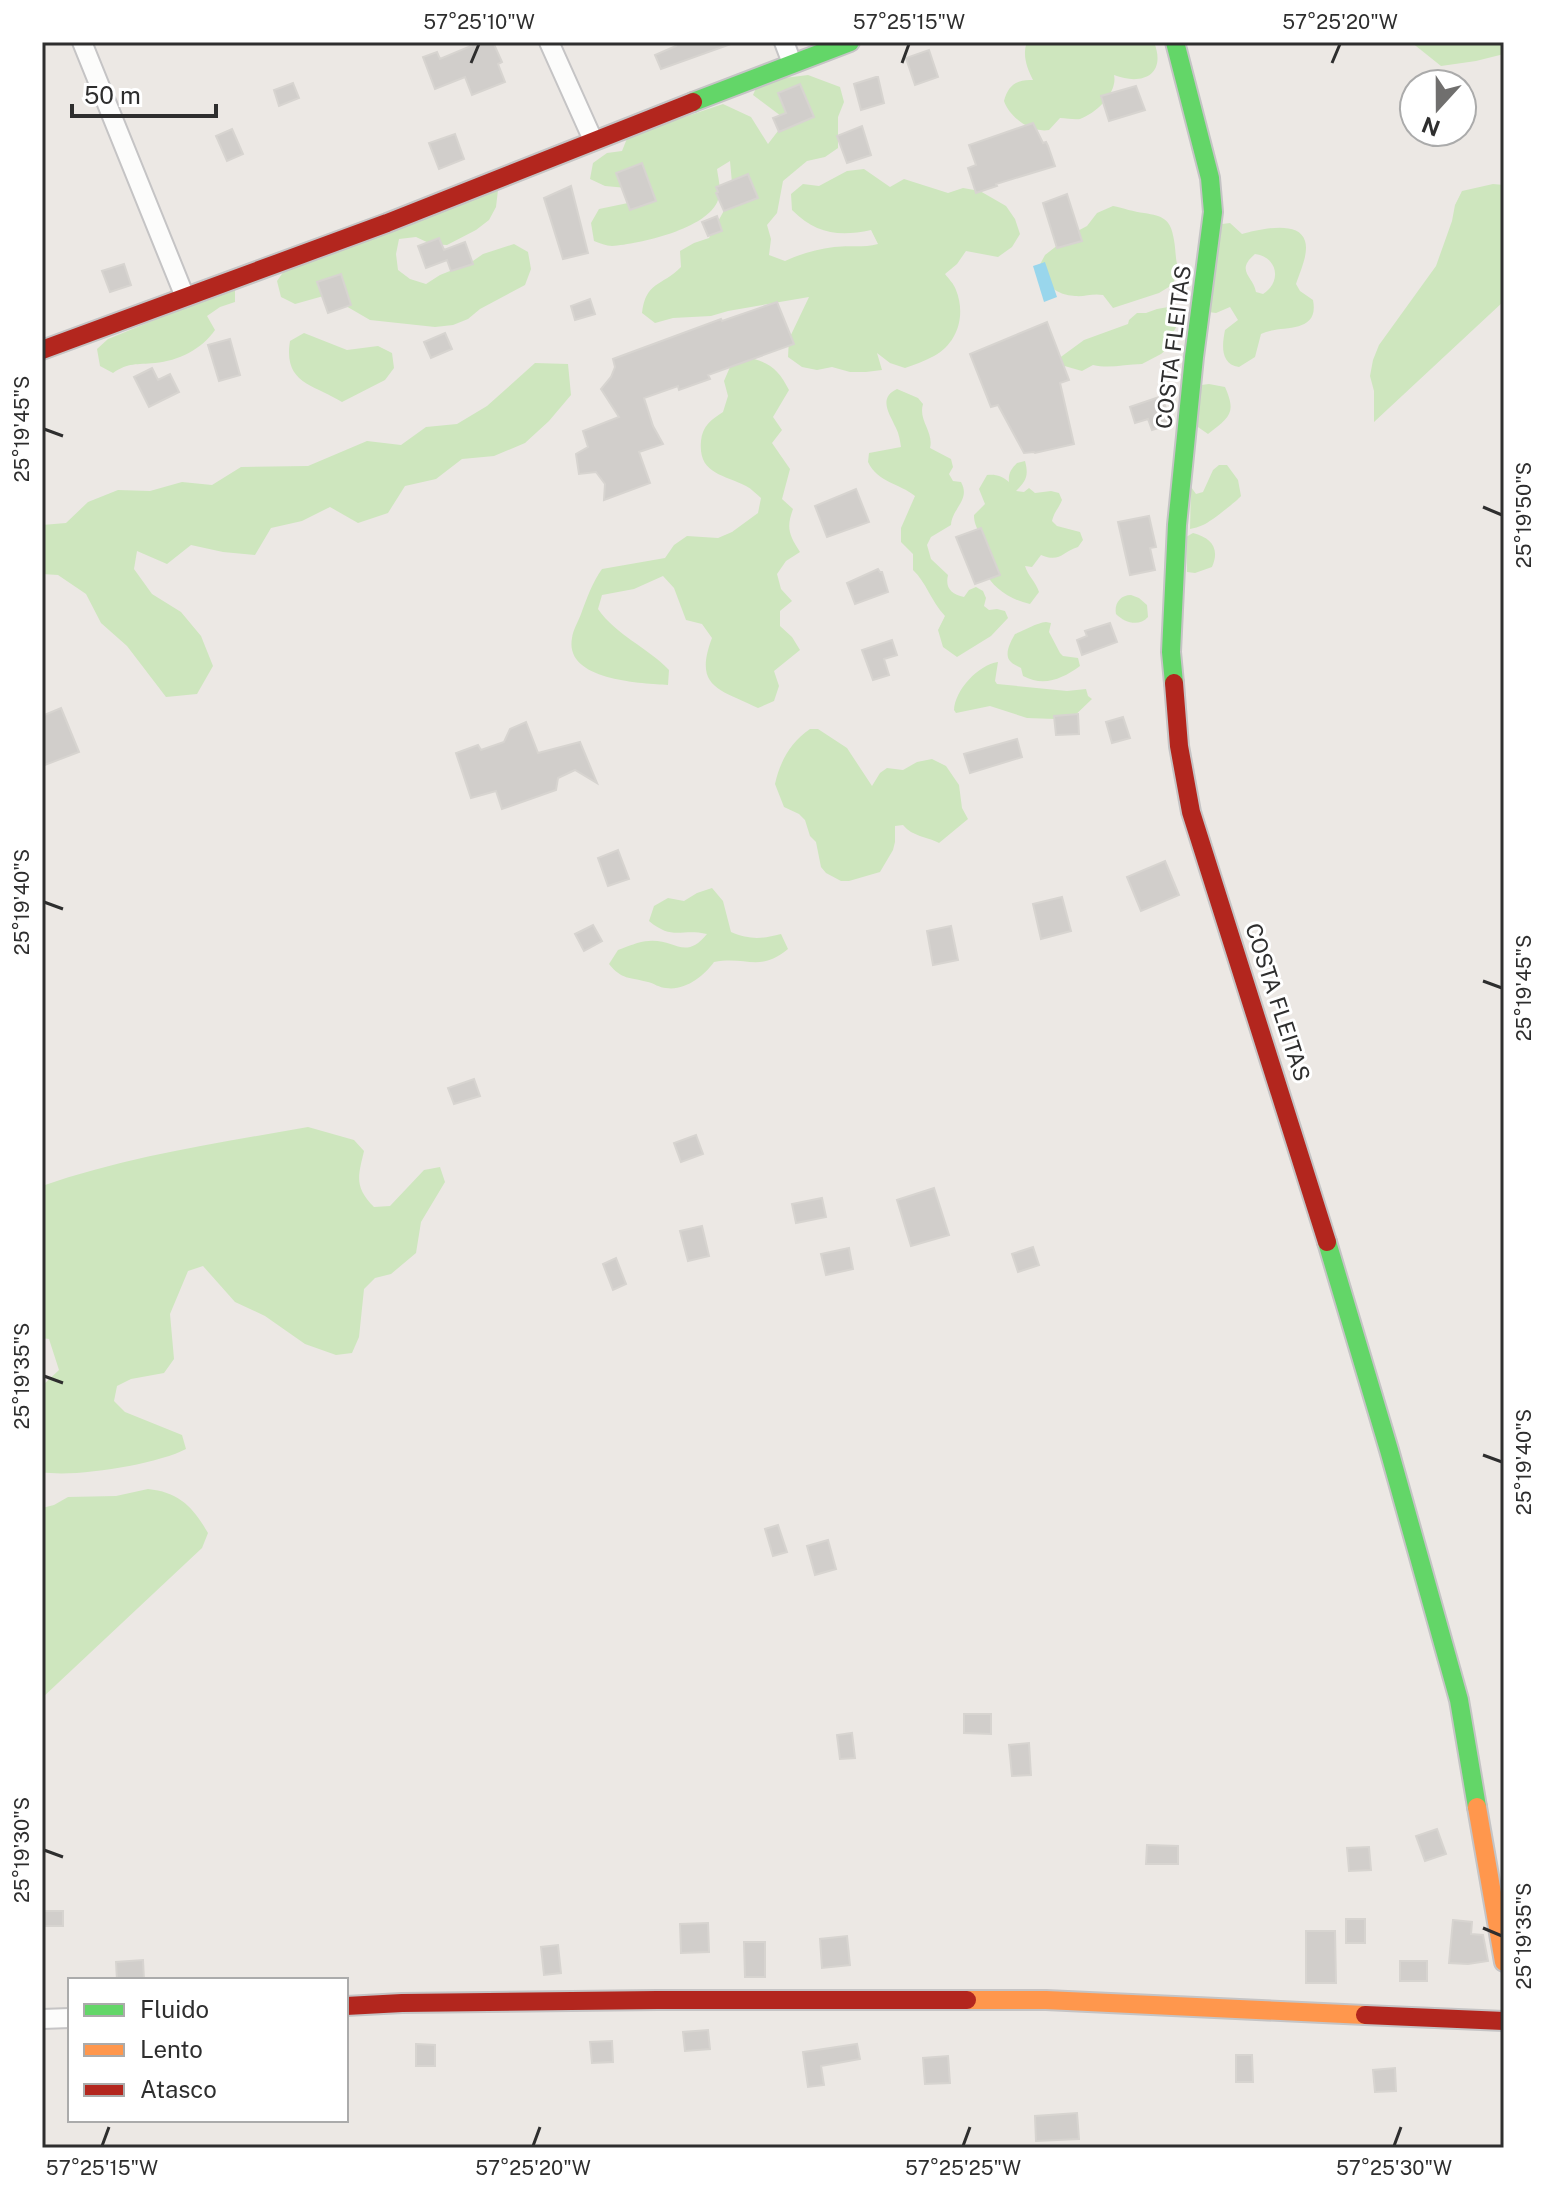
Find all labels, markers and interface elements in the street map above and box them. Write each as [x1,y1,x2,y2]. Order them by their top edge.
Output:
text: 57°25'10"W [423,10,535,34]
text: 57°25'15"W [853,10,965,34]
text: 57°25'20"W [1282,10,1398,34]
scale bar [72,68,216,118]
north arrow [1398,68,1478,148]
text: 50 m [84,81,141,109]
text: N [1418,111,1444,142]
street label: COSTA FLEITAS [1150,264,1196,430]
text: 25°19'45"S [10,376,34,482]
text: 25°19'50"S [1512,462,1536,568]
text: 25°19'40"S [10,849,34,955]
street label: COSTA FLEITAS [1240,920,1316,1084]
text: 25°19'45"S [1512,935,1536,1041]
text: 25°19'35"S [10,1323,34,1429]
text: 25°19'40"S [1512,1409,1536,1515]
text: 25°19'30"S [10,1797,34,1903]
text: 25°19'35"S [1512,1883,1536,1989]
legend [68,1978,348,2122]
text: Fluido [140,1995,209,2023]
text: Lento [140,2035,203,2063]
text: Atasco [140,2075,217,2103]
text: 57°25'15"W [46,2156,158,2180]
text: 57°25'20"W [475,2156,591,2180]
text: 57°25'25"W [905,2156,1021,2180]
text: 57°25'30"W [1336,2156,1452,2180]

